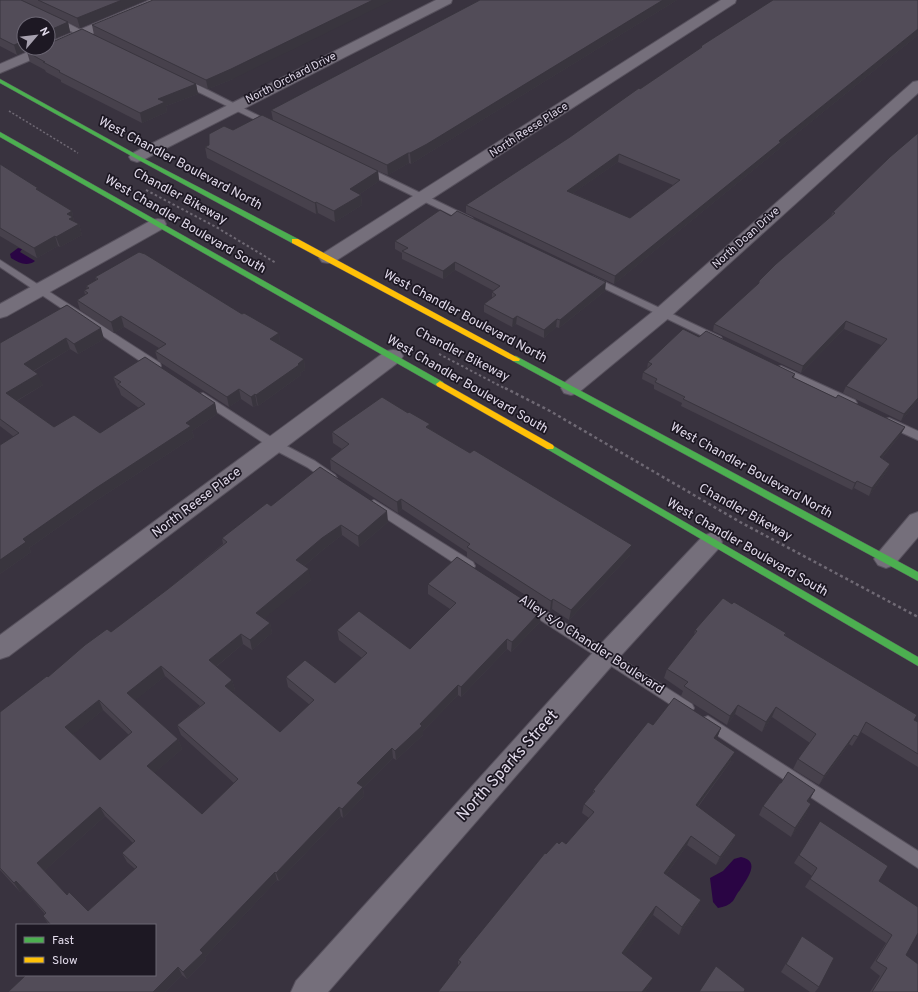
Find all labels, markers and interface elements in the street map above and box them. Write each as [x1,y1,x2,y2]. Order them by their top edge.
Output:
north arrow [16,16,56,56]
text: N [36,25,52,39]
street label: North Orchard Drive [243,49,339,107]
street label: North Reese Place [487,99,571,161]
street label: West Chandler Boulevard North [95,114,265,214]
street label: Chandler Bikeway [130,165,230,229]
street label: West Chandler Boulevard South [101,172,269,278]
street label: North Doan Drive [710,204,783,272]
street label: West Chandler Boulevard North [380,267,550,367]
street label: Chandler Bikeway [412,324,512,386]
street label: West Chandler Boulevard South [383,332,551,438]
street label: West Chandler Boulevard North [667,420,835,522]
street label: North Reese Place [149,464,245,542]
street label: Chandler Bikeway [695,481,795,545]
street label: West Chandler Boulevard South [663,495,831,601]
street label: Alley s/o Chandler Boulevard [516,592,666,698]
street label: North Sparks Street [453,706,563,826]
legend [16,924,156,976]
text: Fast [52,933,74,949]
text: Slow [52,953,78,969]

